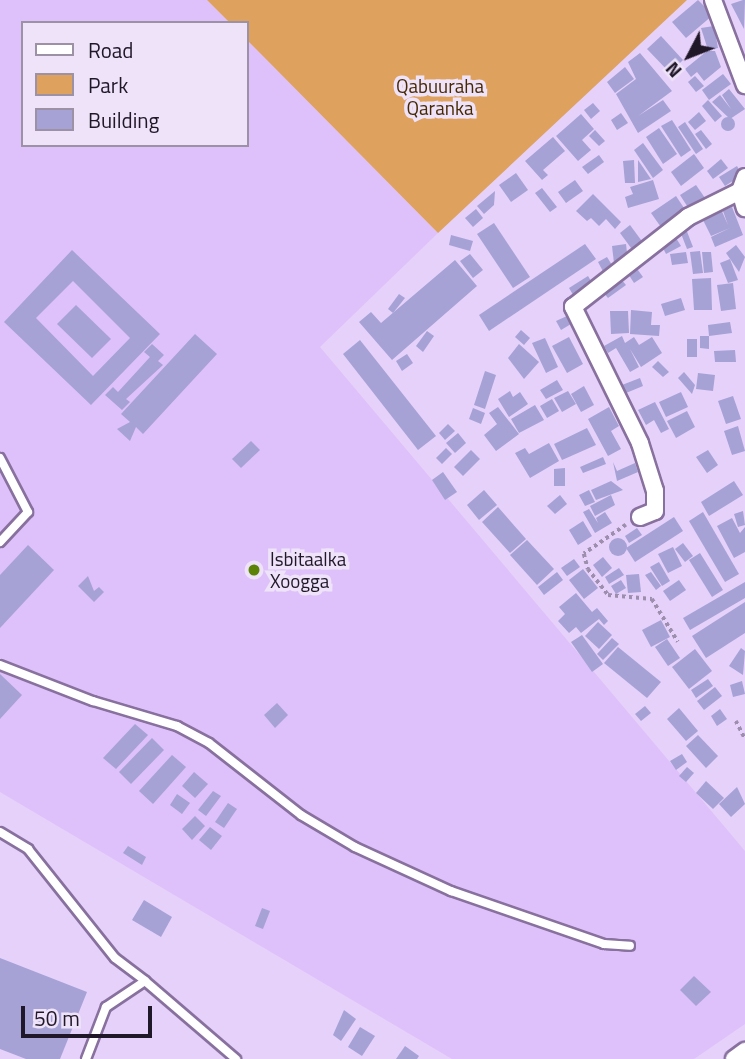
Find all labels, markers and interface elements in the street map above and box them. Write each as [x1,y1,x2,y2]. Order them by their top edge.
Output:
legend [21,21,248,147]
north arrow [654,21,724,91]
text: Road [88,34,133,66]
text: N [658,56,688,85]
text: Park [88,69,128,101]
park label: Qabuuraha Qaranka [396,75,484,119]
text: Building [88,104,159,136]
place label: Isbitaalka Xoogga [270,548,346,592]
marker: Isbitaalka Xoogga [244,560,264,580]
scale bar [24,992,156,1036]
text: 50 m [34,1002,80,1034]

